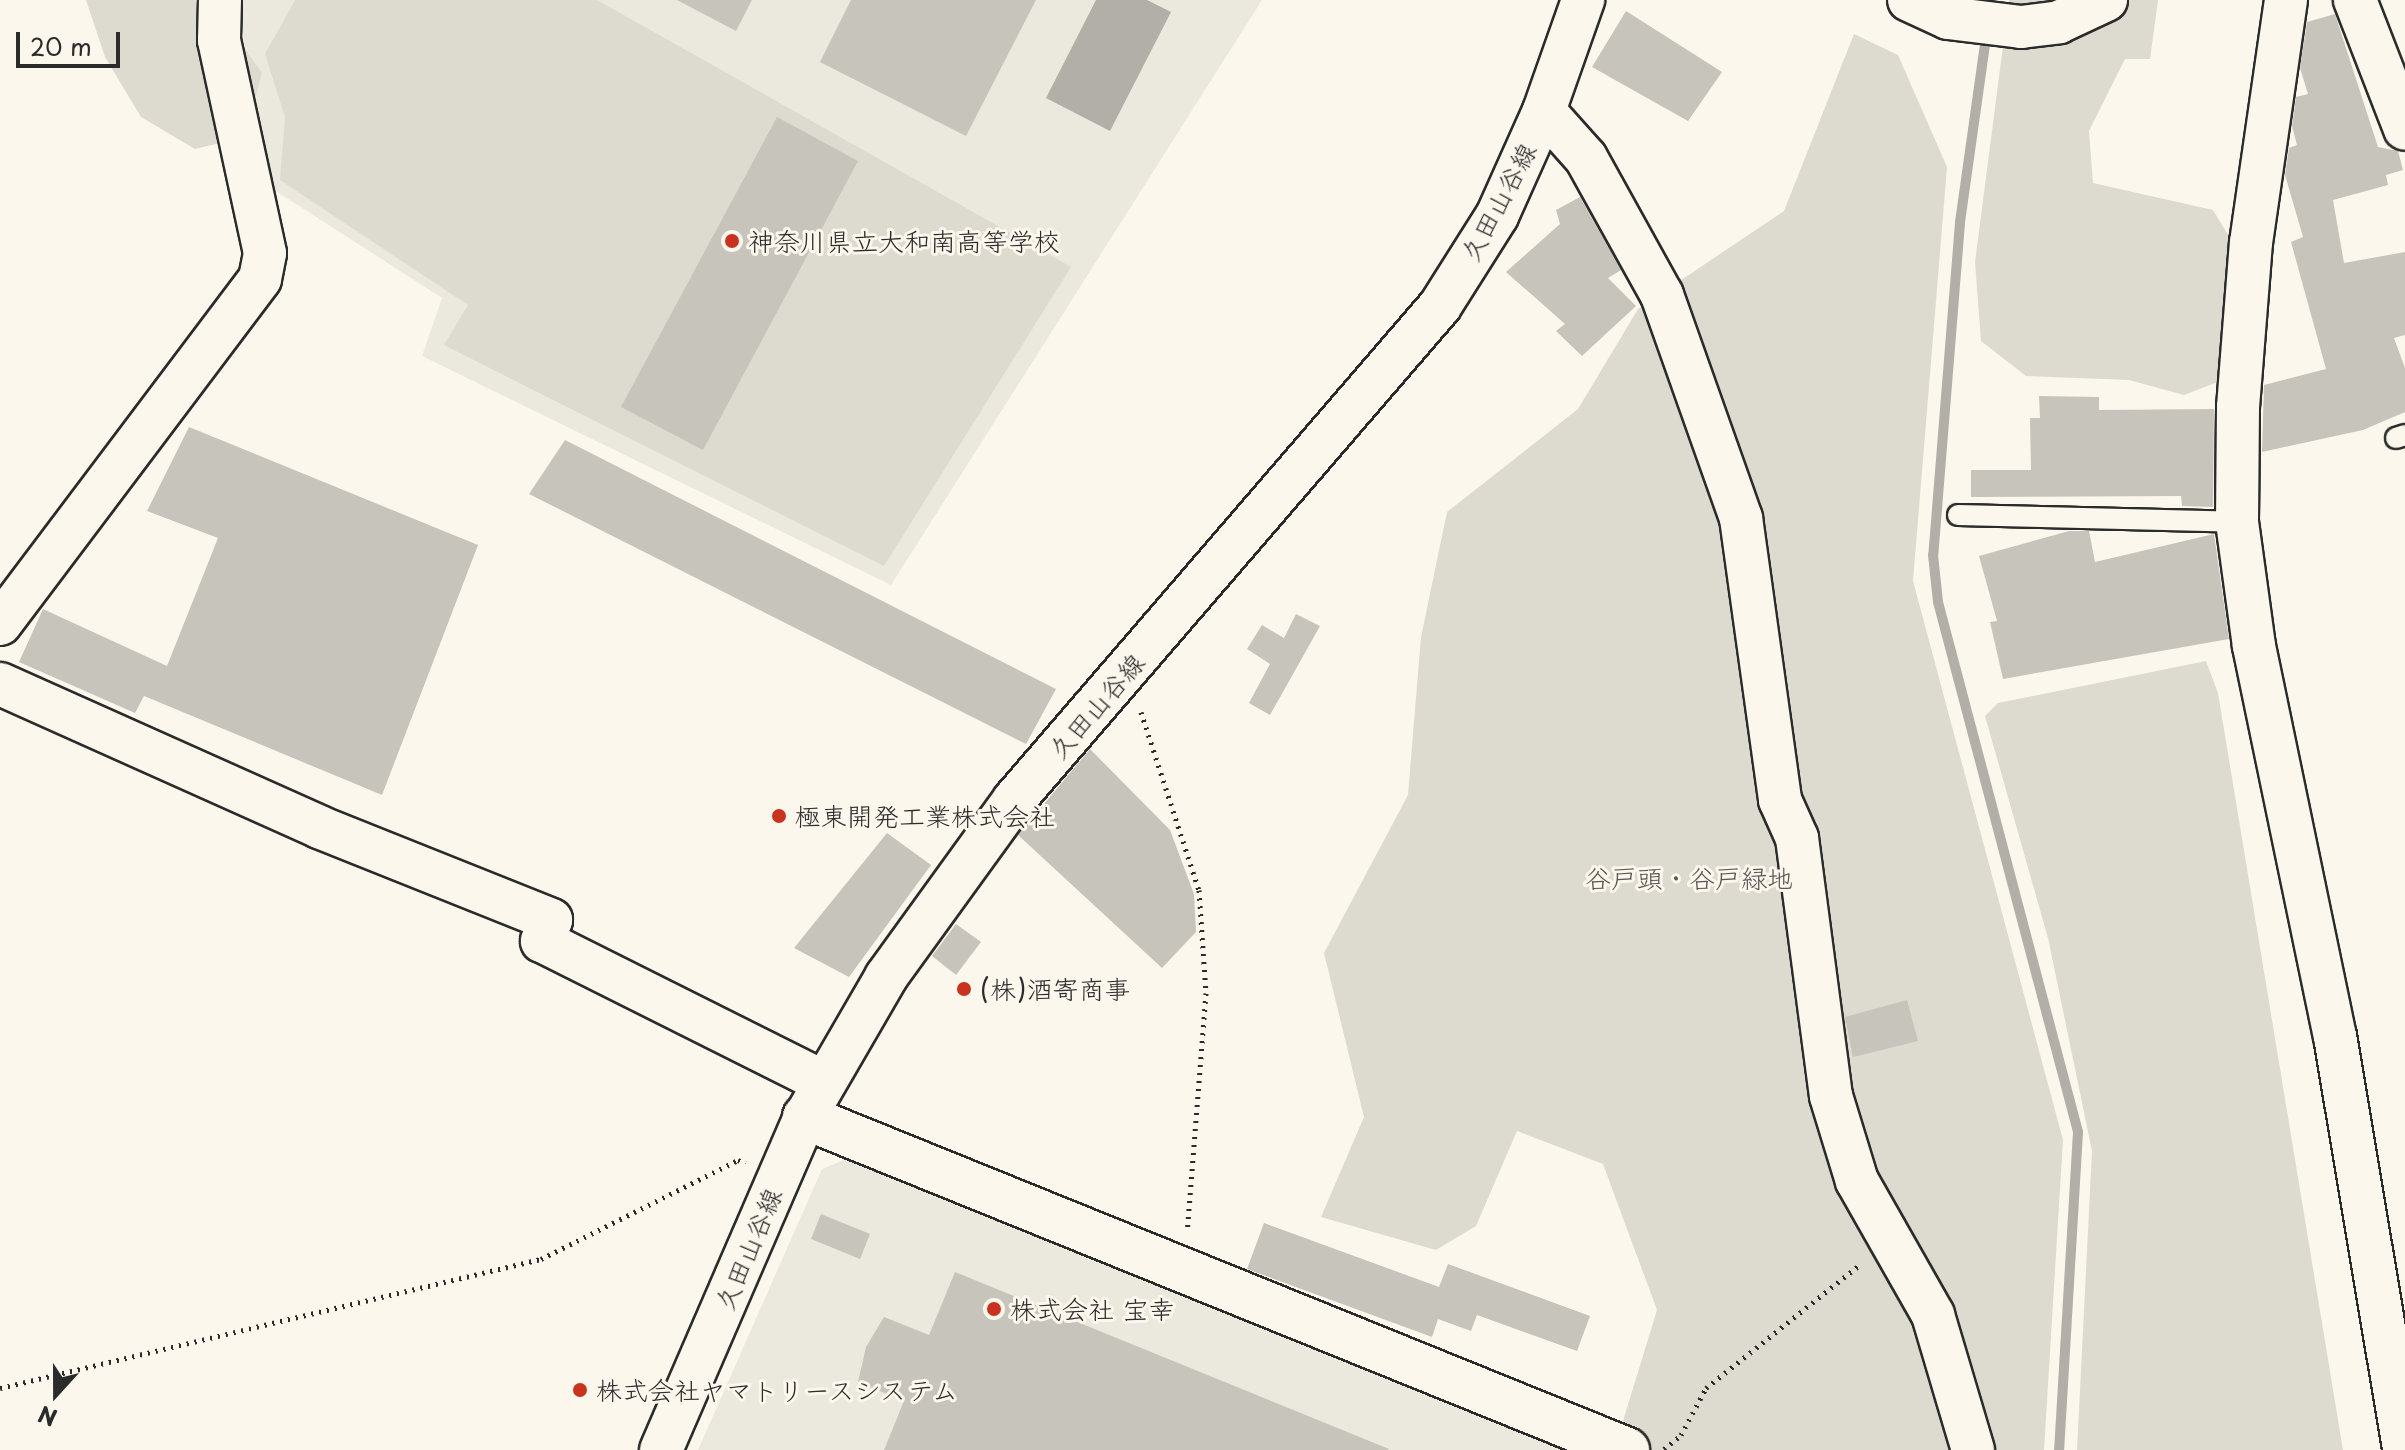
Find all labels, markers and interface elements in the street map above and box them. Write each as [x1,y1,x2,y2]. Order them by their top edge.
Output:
scale bar [20,16,124,66]
text: 20 m [30,28,92,64]
street label: 久田山谷線 [1454,137,1542,267]
place label: 神奈川県立大和南高等学校 [748,225,1060,257]
marker: 神奈川県立大和南高等学校 [723,232,741,250]
street label: 久田山谷線 [1042,647,1150,765]
place label: 極東開発工業株式会社 [795,800,1055,832]
marker: 極東開発工業株式会社 [770,807,788,825]
park label: 谷戸頭・谷戸緑地 [1585,862,1793,894]
place label: (株)酒寄商事 [980,973,1130,1005]
marker: (株)酒寄商事 [955,980,973,998]
street label: 久田山谷線 [708,1183,788,1315]
place label: 株式会社 宝幸 [1010,1293,1174,1325]
marker: 株式会社 宝幸 [985,1300,1003,1318]
north arrow [16,1354,96,1434]
place label: 株式会社ヤマトリースシステム [596,1374,960,1406]
marker: 株式会社ヤマトリースシステム [571,1381,589,1399]
text: N [33,1398,61,1435]

